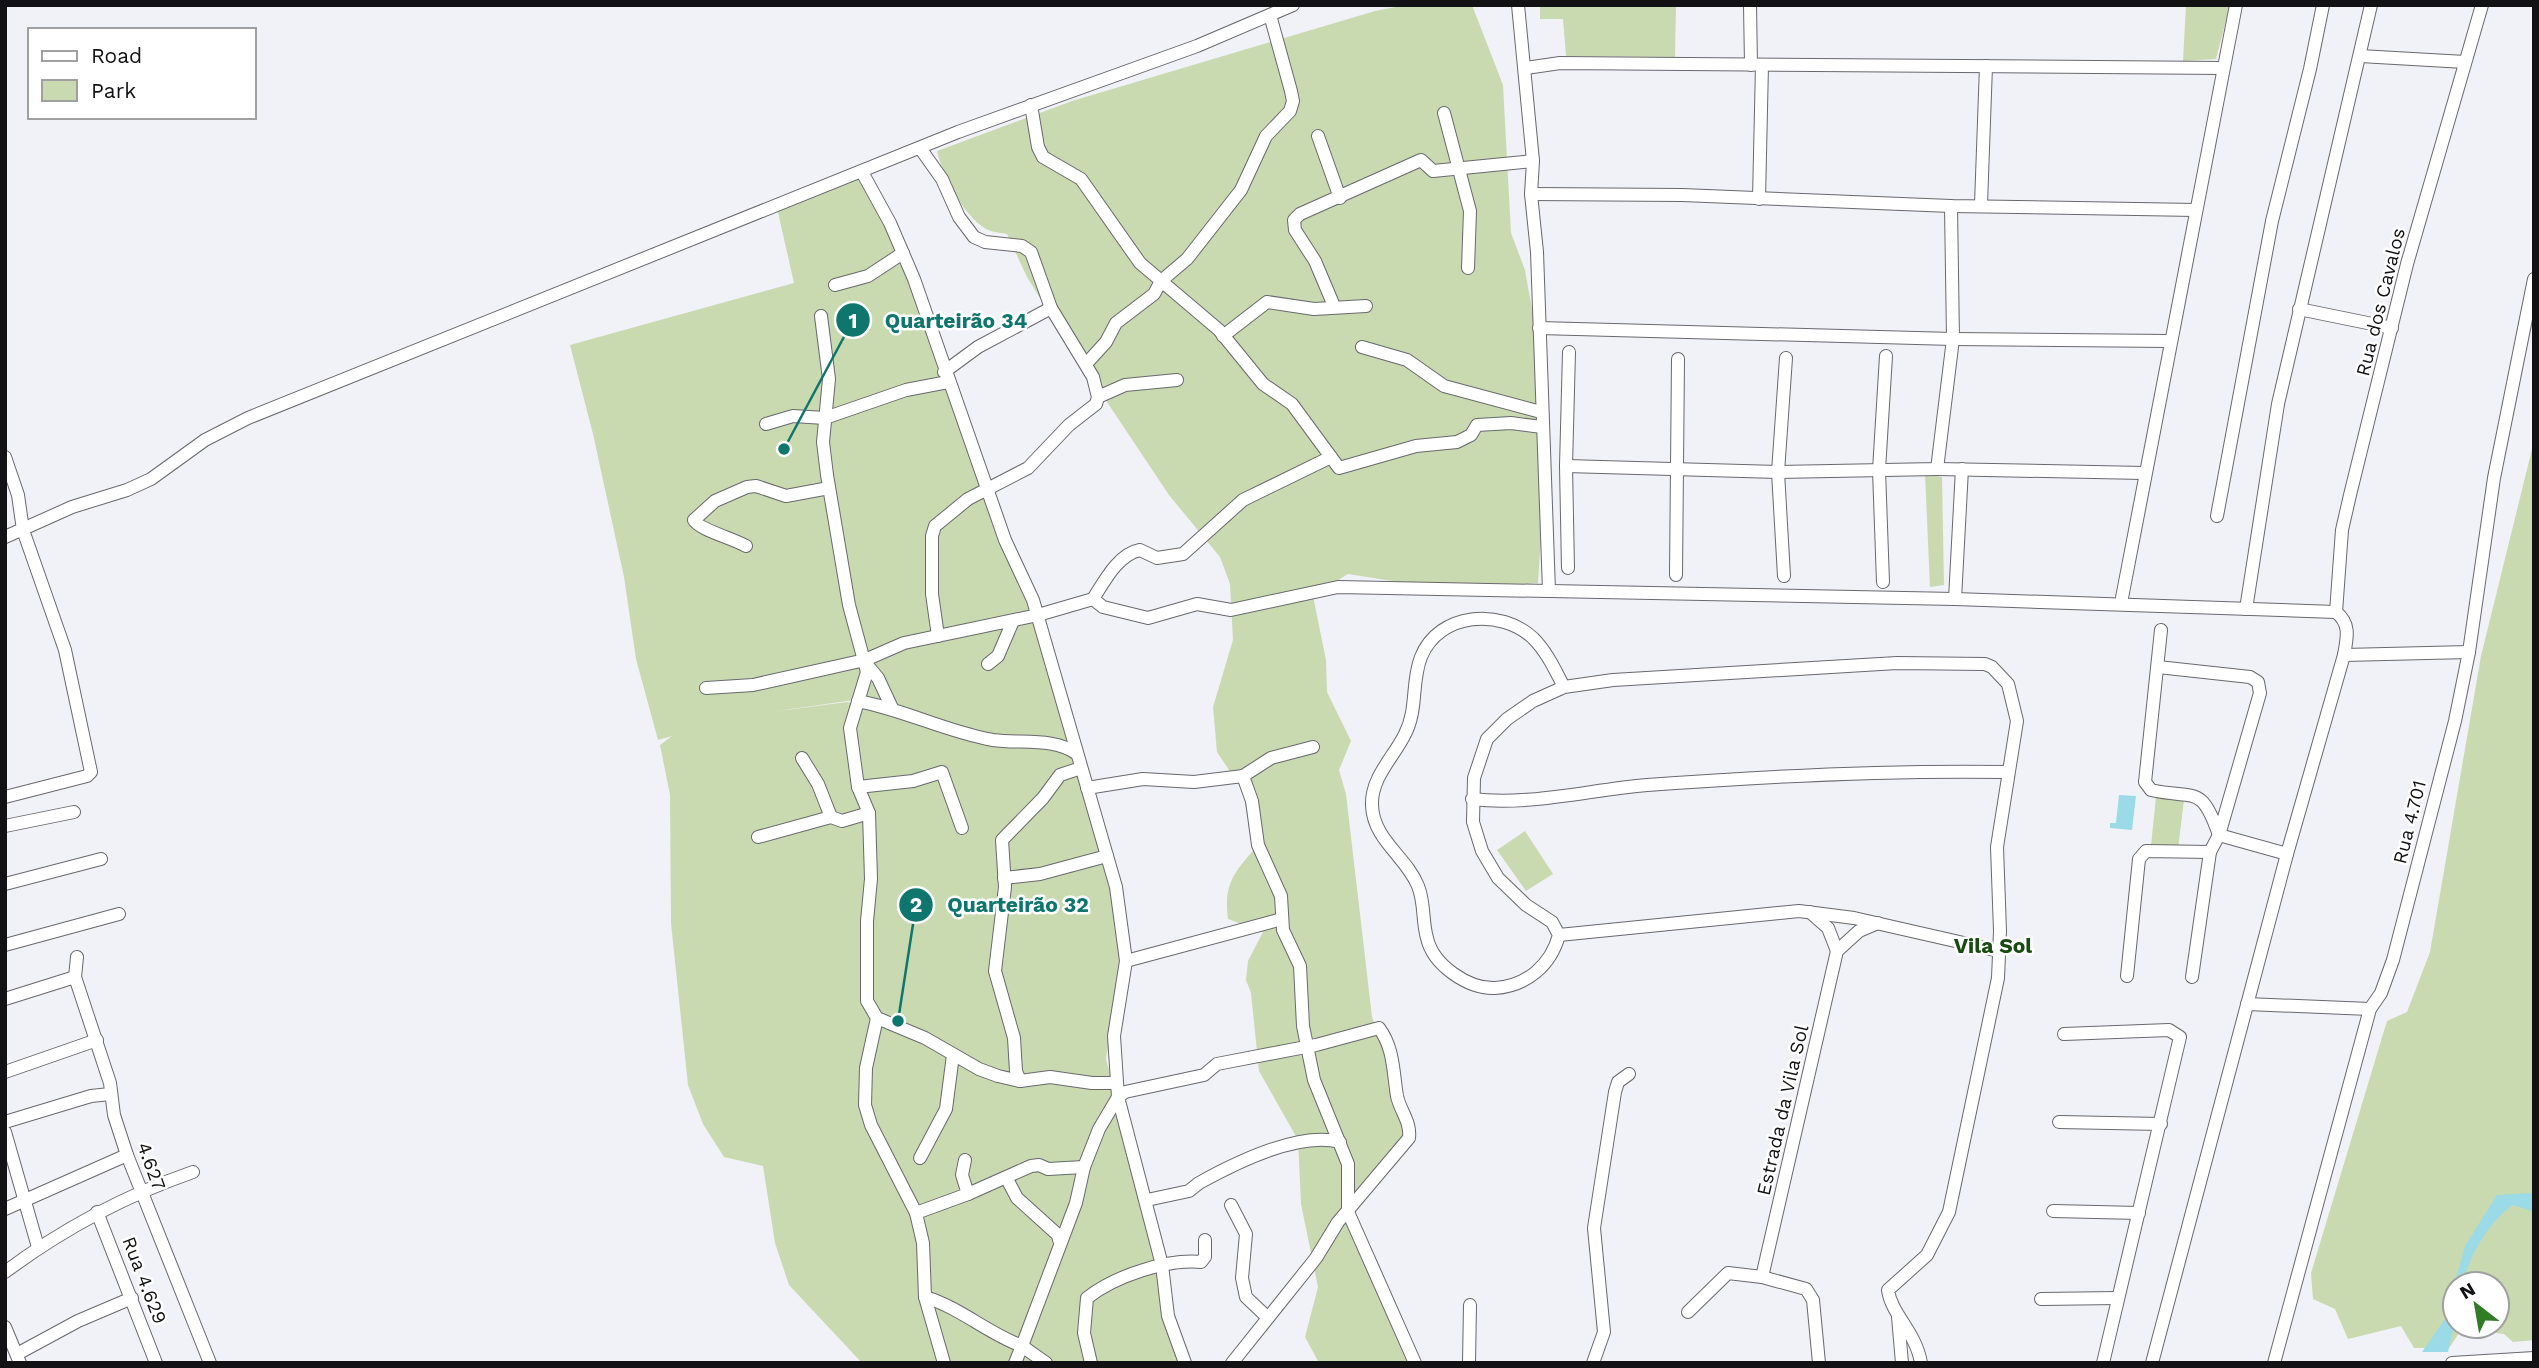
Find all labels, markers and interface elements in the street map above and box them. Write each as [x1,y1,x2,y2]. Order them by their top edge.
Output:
legend [28,28,256,119]
text: Road [91,43,142,68]
text: Park [91,78,136,103]
street label: Rua dos Cavalos [2351,226,2410,379]
callout: Quarteirão 34 [835,299,1041,341]
text: 1 [848,308,858,333]
text: Quarteirão 34 [885,308,1027,333]
street label: Rua 4.701 [2388,778,2431,866]
callout: Quarteirão 32 [899,884,1103,926]
text: 2 [910,892,922,917]
text: Quarteirão 32 [947,892,1089,917]
district label: Vila Sol [1954,933,2032,958]
street label: Estrada da Vila Sol [1752,1022,1813,1198]
street label: 4.627 [132,1139,171,1193]
street label: Rua 4.629 [117,1233,172,1327]
north arrow [2441,1270,2511,1340]
text: N [2456,1277,2479,1304]

